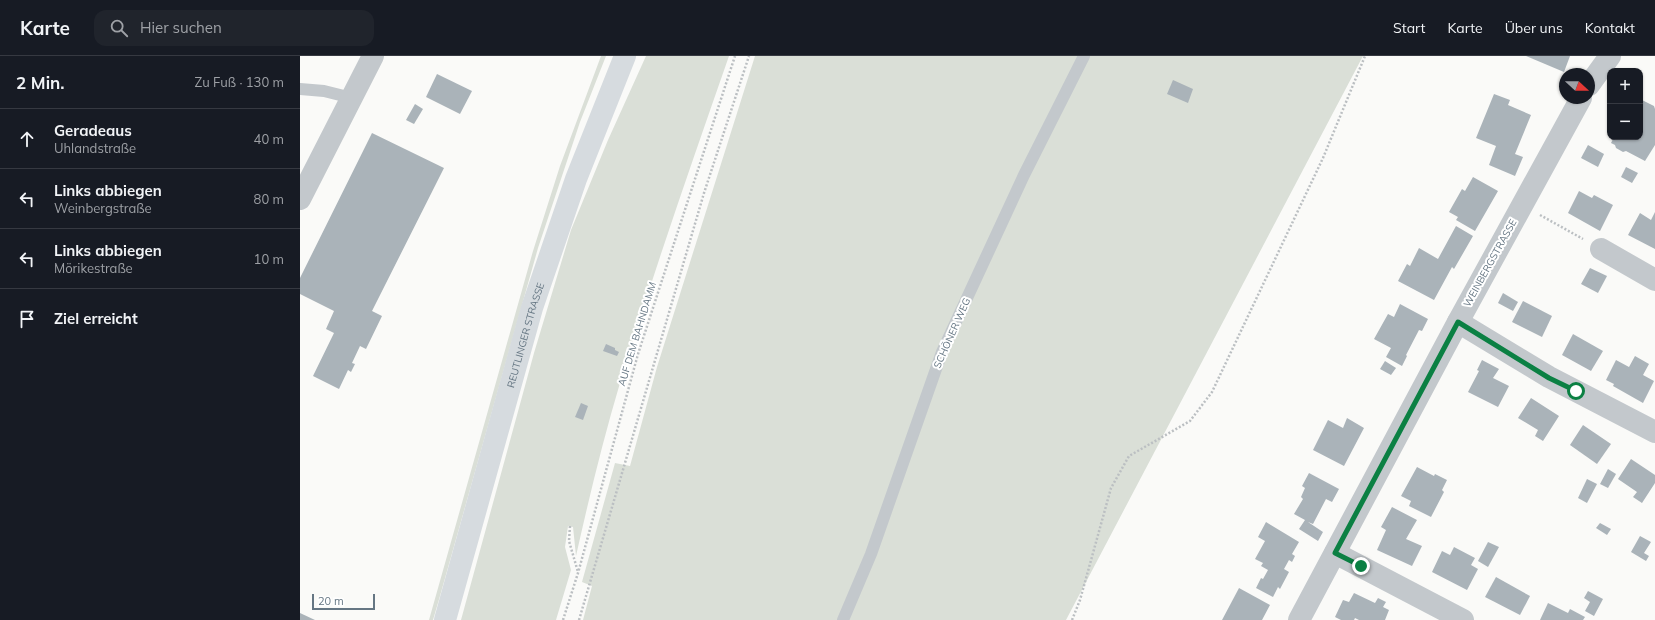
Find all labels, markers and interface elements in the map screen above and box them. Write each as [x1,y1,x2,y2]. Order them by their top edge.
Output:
search box [94,10,374,46]
text: Karte [20,16,70,40]
icon: search [108,17,130,39]
text: Hier suchen [140,18,222,37]
text: Start [1393,19,1425,37]
text: Karte [1447,19,1483,37]
text: Über uns [1505,19,1563,37]
text: Kontakt [1585,19,1635,37]
north arrow [1559,68,1595,104]
map controls [1607,68,1643,140]
button: + [1607,68,1643,104]
text: 2 Min. [16,72,65,93]
text: Zu Fuß · 130 m [195,74,284,90]
button: − [1607,104,1643,140]
text: Geradeaus [54,121,132,140]
icon: ahead [16,128,38,150]
text: 40 m [254,131,284,147]
text: Uhlandstraße [54,140,136,156]
text: Links abbiegen [54,181,162,200]
icon: left [16,188,38,210]
text: 80 m [254,191,284,207]
text: Weinbergstraße [54,200,152,216]
street label: WEINBERGSTRASSE [1460,217,1520,309]
text: Links abbiegen [54,241,162,260]
icon: left [16,248,38,270]
text: 10 m [254,251,284,267]
text: Mörikestraße [54,260,133,276]
street label: AUF DEM BAHNDAMM [615,280,659,388]
street label: REUTLINGER STRASSE [504,281,547,389]
street label: SCHÖNER WEG [931,296,973,370]
icon: arrive [16,308,38,330]
text: Ziel erreicht [54,309,138,328]
route start [1567,382,1585,400]
route end [1352,557,1370,575]
scale bar [312,592,375,611]
text: 20 m [318,594,344,608]

